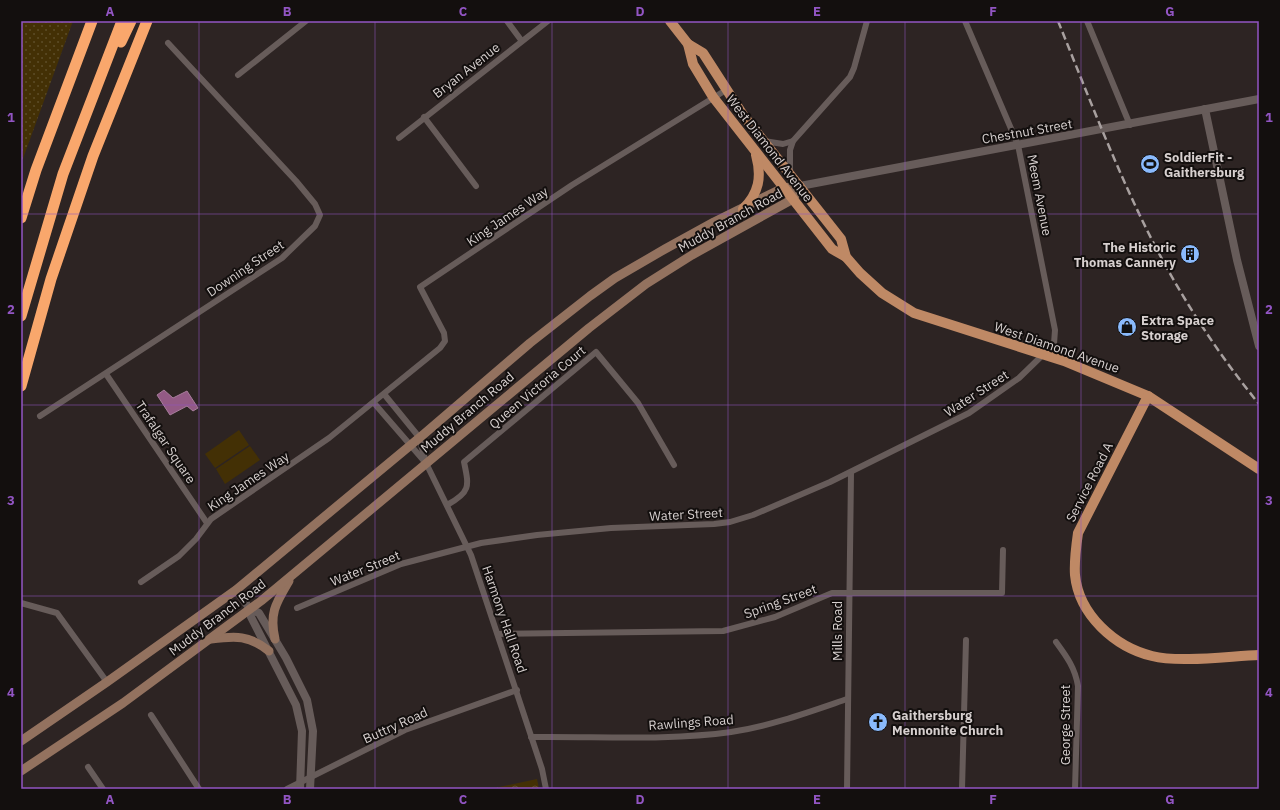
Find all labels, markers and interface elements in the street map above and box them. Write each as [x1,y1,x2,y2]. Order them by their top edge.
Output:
text: A [106,3,115,20]
text: B [283,3,292,20]
text: C [459,3,468,20]
text: D [635,3,645,20]
text: E [813,3,821,20]
text: F [989,3,997,20]
text: G [1165,3,1175,20]
street label: Bryan Avenue [429,39,503,102]
street label: West Diamond Avenue [722,91,817,205]
text: 1 [7,109,15,126]
text: 1 [1265,109,1273,126]
street label: Chestnut Street [981,115,1074,148]
place label: SoldierFit - Gaithersburg [1164,149,1245,181]
street label: Meem Avenue [1023,153,1056,237]
sports icon: SoldierFit - Gaithersburg [1139,153,1161,175]
street label: King James Way [463,182,552,250]
street label: Muddy Branch Road [675,185,786,256]
street label: Downing Street [203,236,287,300]
place label: The Historic Thomas Cannery [1074,239,1176,271]
building icon: The Historic Thomas Cannery [1179,243,1201,265]
text: 2 [7,301,15,318]
text: 2 [1265,301,1273,318]
place label: Extra Space Storage [1141,312,1214,344]
shop icon: Extra Space Storage [1116,316,1138,338]
street label: West Diamond Avenue [992,318,1122,377]
street label: Queen Victoria Court [486,342,589,433]
street label: Water Street [941,366,1012,421]
street label: Muddy Branch Road [417,368,518,456]
street label: Trafalgar Square [132,398,199,487]
street label: Service Road A [1062,439,1117,525]
street label: King James Way [204,447,293,515]
text: 3 [7,492,15,509]
text: 3 [1265,492,1273,509]
street label: Water Street [649,504,723,525]
street label: Water Street [328,547,402,590]
street label: Harmony Hall Road [478,563,531,675]
street label: Muddy Branch Road [165,575,269,659]
street label: Spring Street [742,580,819,622]
street label: Mills Road [829,601,846,661]
text: 4 [7,684,15,701]
text: 4 [1265,684,1273,701]
street label: George Street [1057,685,1074,765]
street label: Buttry Road [360,704,430,747]
place label: Gaithersburg Mennonite Church [892,707,1003,739]
street label: Rawlings Road [648,711,734,734]
church icon: Gaithersburg Mennonite Church [867,711,889,733]
text: A [106,791,115,808]
text: B [283,791,292,808]
text: C [459,791,468,808]
text: D [635,791,645,808]
text: E [813,791,821,808]
text: F [989,791,997,808]
text: G [1165,791,1175,808]

